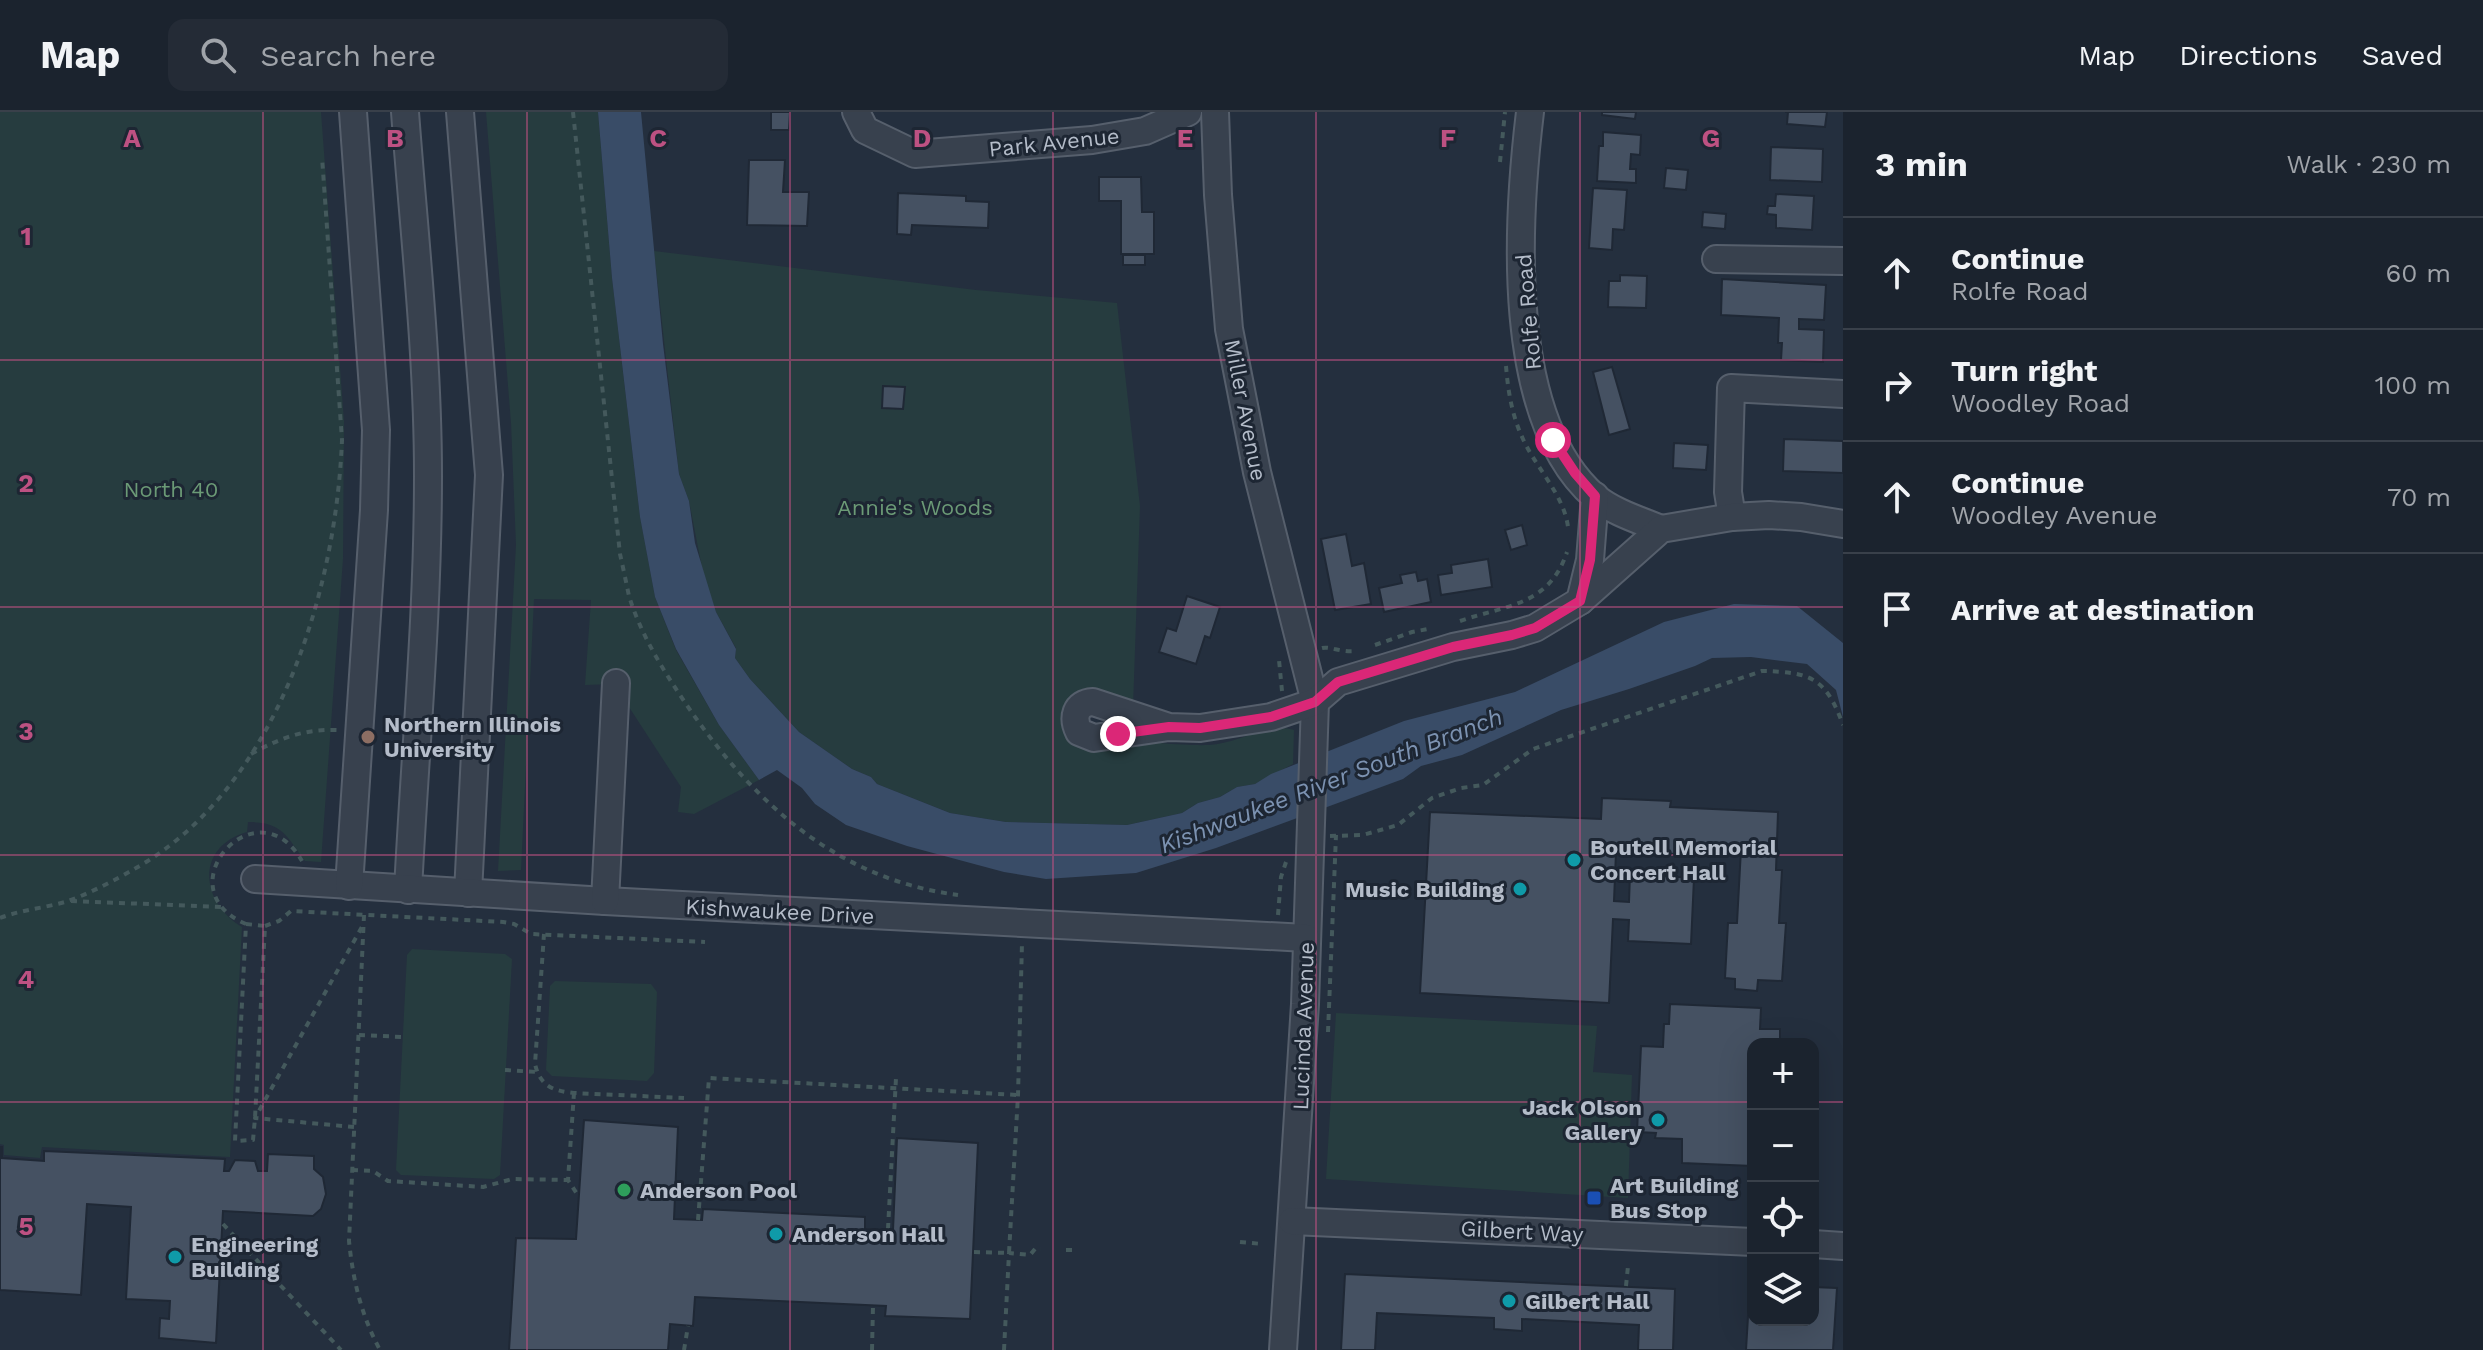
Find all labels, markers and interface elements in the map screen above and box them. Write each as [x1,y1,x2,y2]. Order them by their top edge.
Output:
search box [168,19,728,91]
text: Map [40,33,120,77]
icon: search [196,33,240,77]
text: Search here [260,38,436,73]
text: Map [2078,39,2135,72]
text: Directions [2179,39,2318,72]
text: Saved [2362,39,2443,72]
text: A [123,123,141,153]
text: B [386,123,404,153]
text: C [649,123,667,153]
text: D [913,123,931,153]
street label: Park Avenue [987,123,1121,162]
text: E [1177,123,1193,153]
text: F [1440,123,1456,153]
text: G [1702,123,1720,153]
text: 3 min [1875,144,1968,184]
text: Walk · 230 m [2286,149,2451,179]
text: 1 [20,221,32,251]
text: Continue [1951,241,2084,276]
icon: ahead [1875,251,1919,295]
street label: Rolfe Road [1511,253,1546,371]
text: 60 m [2385,258,2451,288]
text: Rolfe Road [1951,276,2089,306]
street label: Miller Avenue [1220,337,1271,483]
text: Turn right [1951,353,2097,388]
icon: right [1875,363,1919,407]
text: 100 m [2375,370,2451,400]
text: Woodley Road [1951,388,2130,418]
route start [1535,422,1571,458]
text: Continue [1951,465,2084,500]
text: 2 [18,468,34,498]
icon: ahead [1875,475,1919,519]
park label: North 40 [124,477,218,502]
text: 70 m [2387,482,2451,512]
park label: Annie's Woods [837,495,993,520]
text: Woodley Avenue [1951,500,2158,530]
icon: arrive [1875,587,1919,631]
text: Arrive at destination [1951,592,2255,627]
water label: Kishwaukee River South Branch [1156,703,1506,859]
place label: Northern Illinois University [384,712,561,762]
text: 3 [18,716,34,746]
route end [1100,716,1136,752]
marker: Northern Illinois University [359,728,377,746]
place label: Boutell Memorial Concert Hall [1590,835,1778,885]
marker: Boutell Memorial Concert Hall [1565,851,1583,869]
place label: Music Building [1345,877,1505,902]
marker: Music Building [1511,880,1529,898]
street label: Kishwaukee Drive [685,894,875,929]
street label: Lucinda Avenue [1288,941,1319,1111]
text: 4 [18,964,35,994]
map controls [1747,1038,1819,1326]
button: + [1747,1038,1819,1110]
place label: Jack Olson Gallery [1522,1095,1643,1145]
button: − [1747,1110,1819,1182]
marker: Jack Olson Gallery [1649,1111,1667,1129]
place label: Art Building Bus Stop [1610,1173,1739,1223]
place label: Anderson Pool [640,1178,798,1203]
marker: Anderson Pool [615,1181,633,1199]
button: locate [1747,1182,1819,1254]
marker: Art Building Bus Stop [1585,1189,1603,1207]
text: 5 [18,1211,34,1241]
street label: Gilbert Way [1460,1216,1585,1247]
place label: Anderson Hall [792,1222,945,1247]
marker: Anderson Hall [767,1225,785,1243]
place label: Engineering Building [191,1232,319,1282]
marker: Engineering Building [166,1248,184,1266]
button: layers [1747,1254,1819,1326]
place label: Gilbert Hall [1525,1289,1650,1314]
marker: Gilbert Hall [1500,1292,1518,1310]

